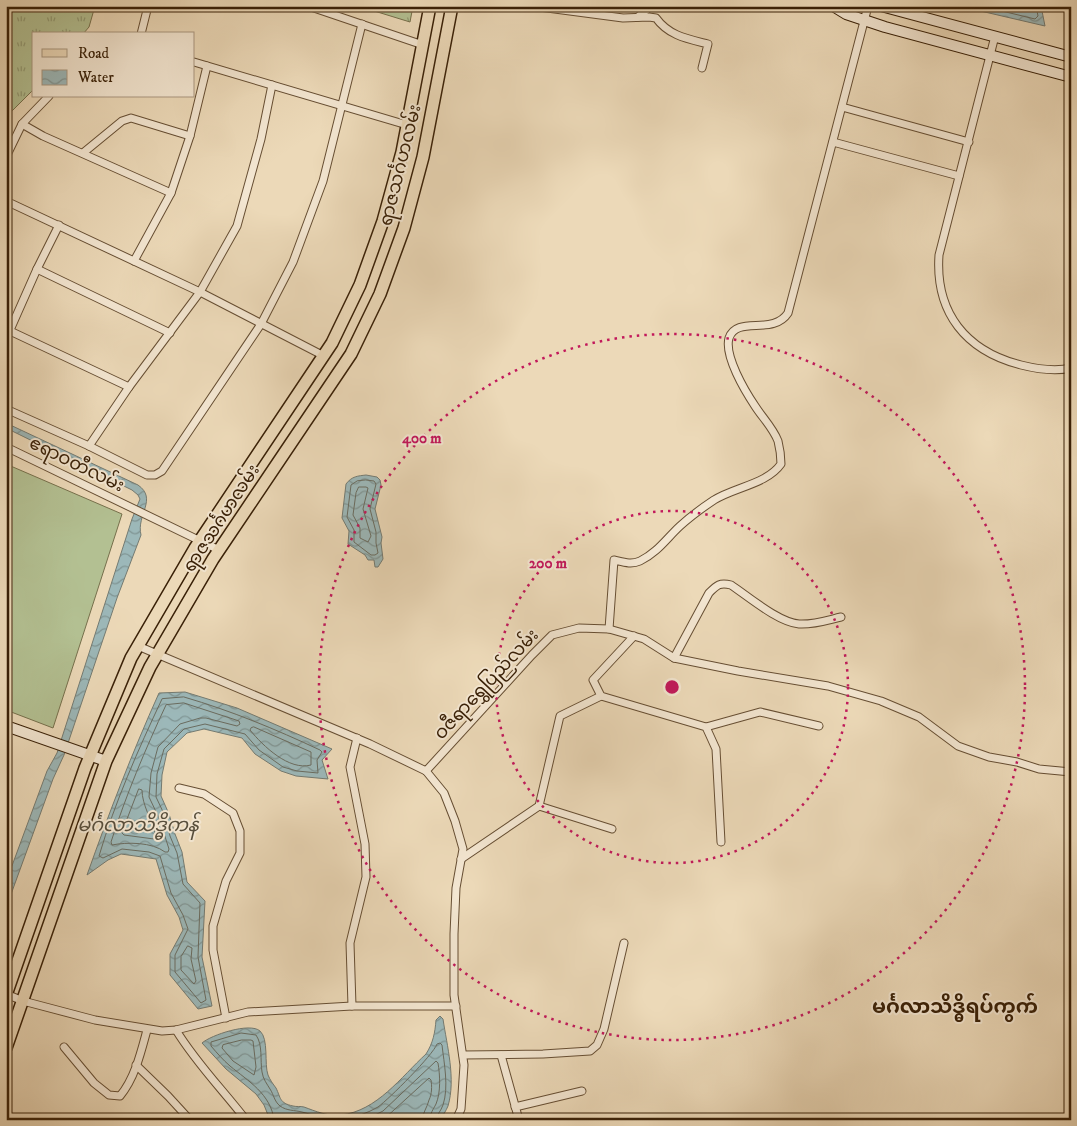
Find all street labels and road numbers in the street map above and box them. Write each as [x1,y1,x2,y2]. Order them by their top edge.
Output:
street label: ရာဇသင်္ဂဟလမ်း [372,102,430,229]
street label: ဧရာဝတီလမ်း [24,429,129,500]
street label: ရာဇသင်္ဂဟလမ်း [176,459,267,578]
street label: ဝဇီရာရွှေပြည်လမ်း [427,622,546,747]

